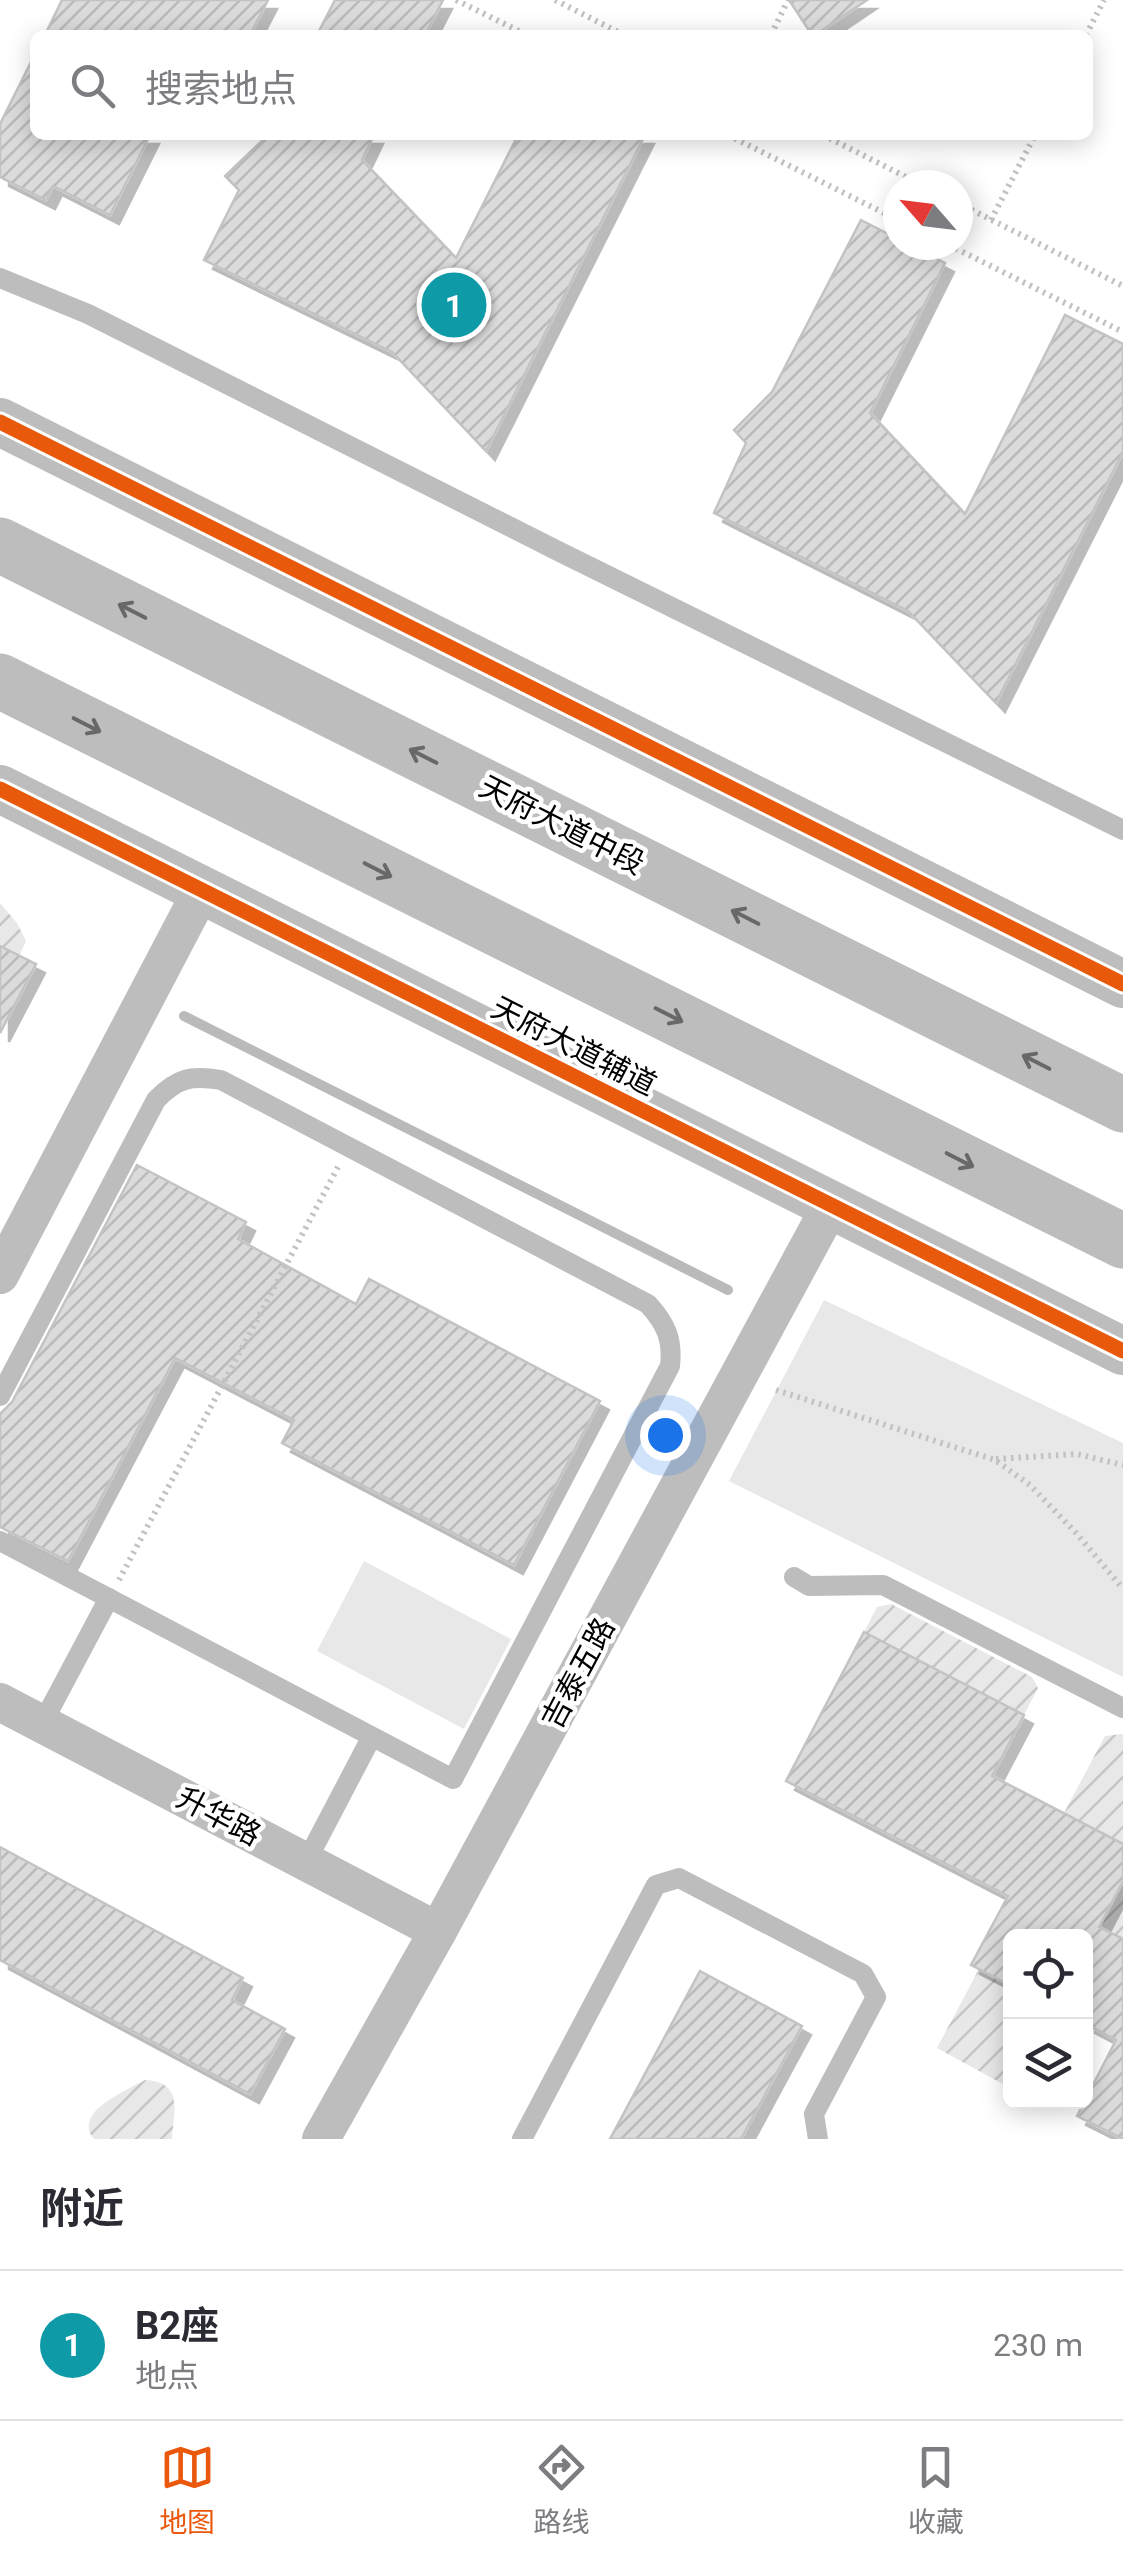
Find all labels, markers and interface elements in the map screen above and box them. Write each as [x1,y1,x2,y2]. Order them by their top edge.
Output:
search box [30,30,1093,140]
icon: search [65,58,120,113]
text: 搜索地点 [145,67,297,111]
north arrow [883,170,973,260]
pin: 1 [422,268,486,342]
one-way arrow [118,601,147,620]
one-way arrow [72,716,102,735]
one-way arrow [408,746,438,765]
street label: 天府大道中段 [474,769,650,881]
one-way arrow [363,861,392,880]
one-way arrow [731,907,760,926]
street label: 天府大道辅道 [486,990,662,1102]
one-way arrow [654,1006,683,1025]
one-way arrow [1021,1052,1051,1071]
one-way arrow [944,1151,974,1170]
your location [640,1410,691,1461]
street label: 吉泰五路 [534,1612,622,1734]
street label: 升华路 [171,1779,267,1853]
map controls [1003,1929,1093,2109]
button: locate [1003,1929,1093,2019]
button: layers [1003,2019,1093,2109]
text: 附近 [40,2184,124,2233]
text: B2座 [135,2304,219,2348]
text: 1 [63,2326,82,2364]
text: 230 m [993,2326,1083,2364]
text: 地点 [135,2357,199,2395]
tab: 地图 [159,2440,215,2540]
tab: 路线 [533,2440,590,2540]
tab: 收藏 [908,2440,964,2540]

